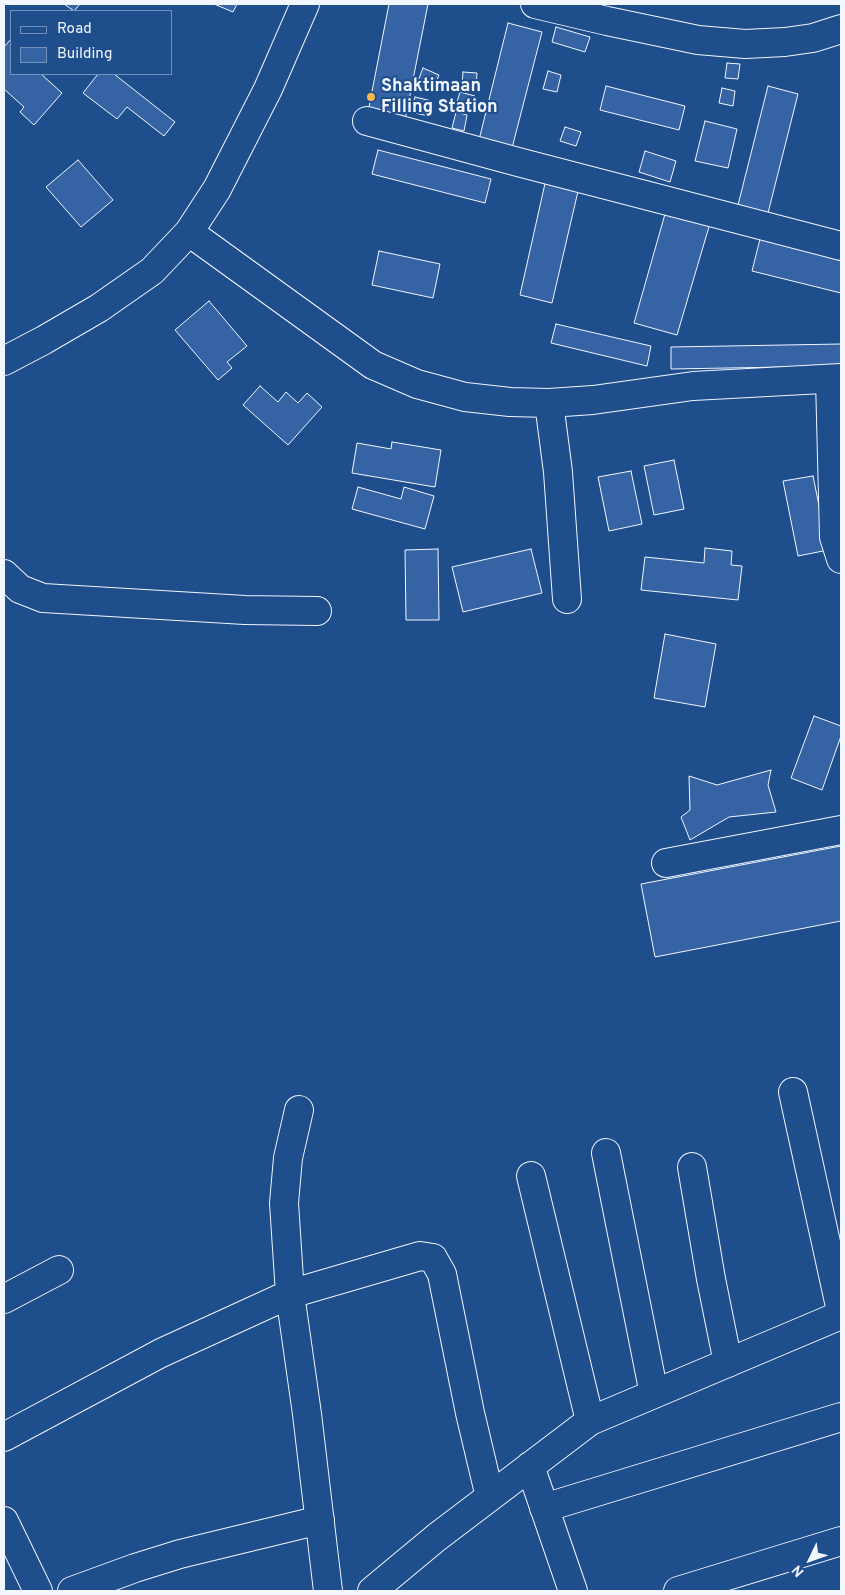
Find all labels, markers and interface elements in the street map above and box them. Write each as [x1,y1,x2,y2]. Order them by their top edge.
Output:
legend [10,10,172,75]
text: Road [57,20,92,39]
text: Building [57,45,112,64]
place label: Shaktimaan Filling Station [381,76,498,118]
marker: Shaktimaan Filling Station [365,91,377,103]
north arrow [785,1535,835,1585]
text: N [789,1561,808,1580]

